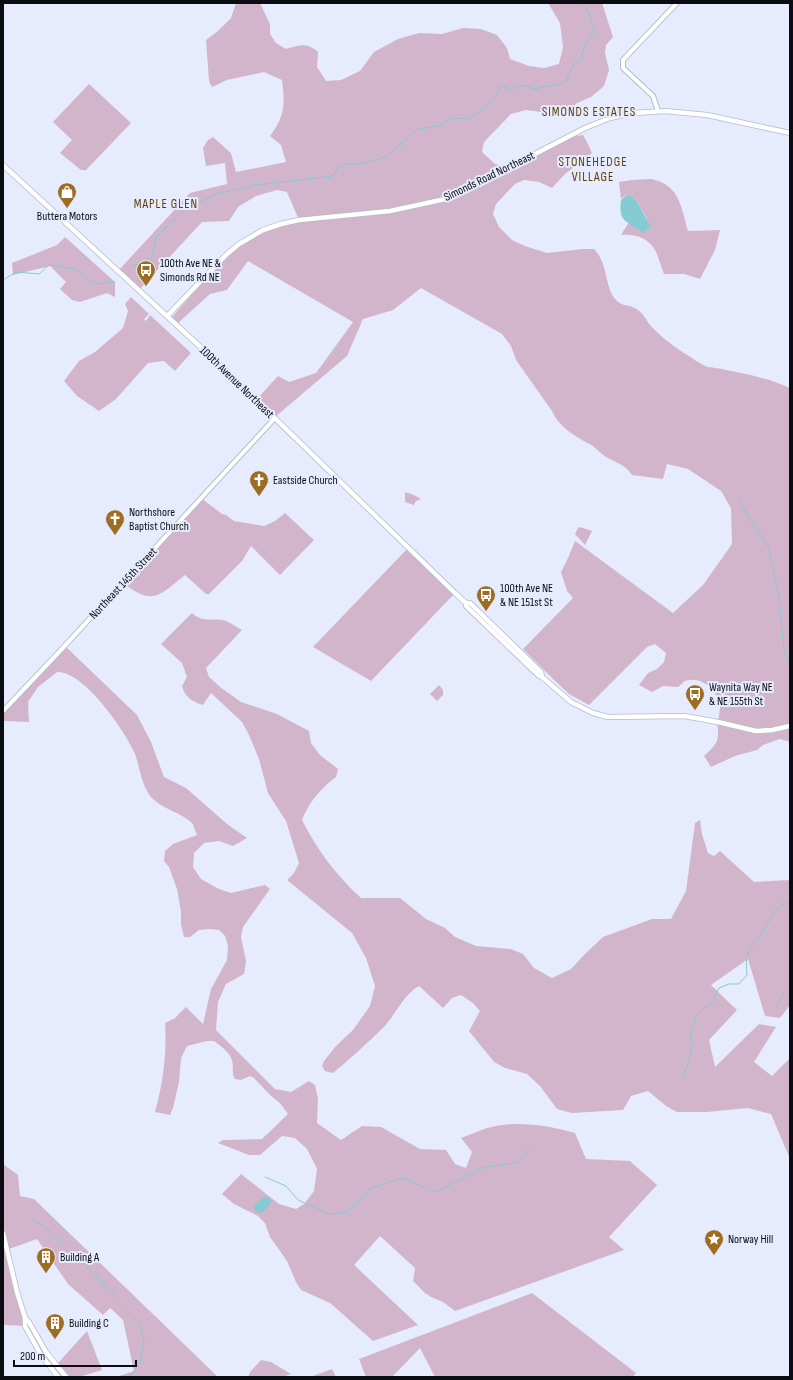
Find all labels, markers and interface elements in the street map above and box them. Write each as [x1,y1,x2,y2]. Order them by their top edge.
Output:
district label: SIMONDS ESTATES [542,104,636,120]
street label: Simonds Road Northeast [441,148,537,205]
district label: STONEHEDGE VILLAGE [558,154,628,185]
shop icon: Buttera Motors [56,181,78,209]
district label: MAPLE GLEN [134,196,198,212]
place label: Buttera Motors [37,209,97,224]
place label: 100th Ave NE & Simonds Rd NE [160,256,221,285]
bus stop icon: 100th Ave NE & Simonds Rd NE [135,259,157,287]
street label: 100th Avenue Northeast [196,343,277,422]
church icon: Eastside Church [248,469,270,497]
place label: Eastside Church [273,473,338,488]
place label: Northshore Baptist Church [129,505,189,534]
church icon: Northshore Baptist Church [104,508,126,536]
street label: Northeast 145th Street [86,544,161,622]
place label: 100th Ave NE & NE 151st St [500,581,553,610]
bus stop icon: 100th Ave NE & NE 151st St [475,584,497,612]
place label: Waynita Way NE & NE 155th St [709,680,773,709]
bus stop icon: Waynita Way NE & NE 155th St [684,683,706,711]
place icon: Norway Hill [703,1228,725,1256]
place label: Norway Hill [728,1232,773,1247]
building icon: Building A [35,1246,57,1274]
place label: Building A [60,1250,100,1265]
building icon: Building C [44,1312,66,1340]
place label: Building C [69,1316,109,1331]
scale bar [14,1342,136,1368]
text: 200 m [20,1349,46,1364]

